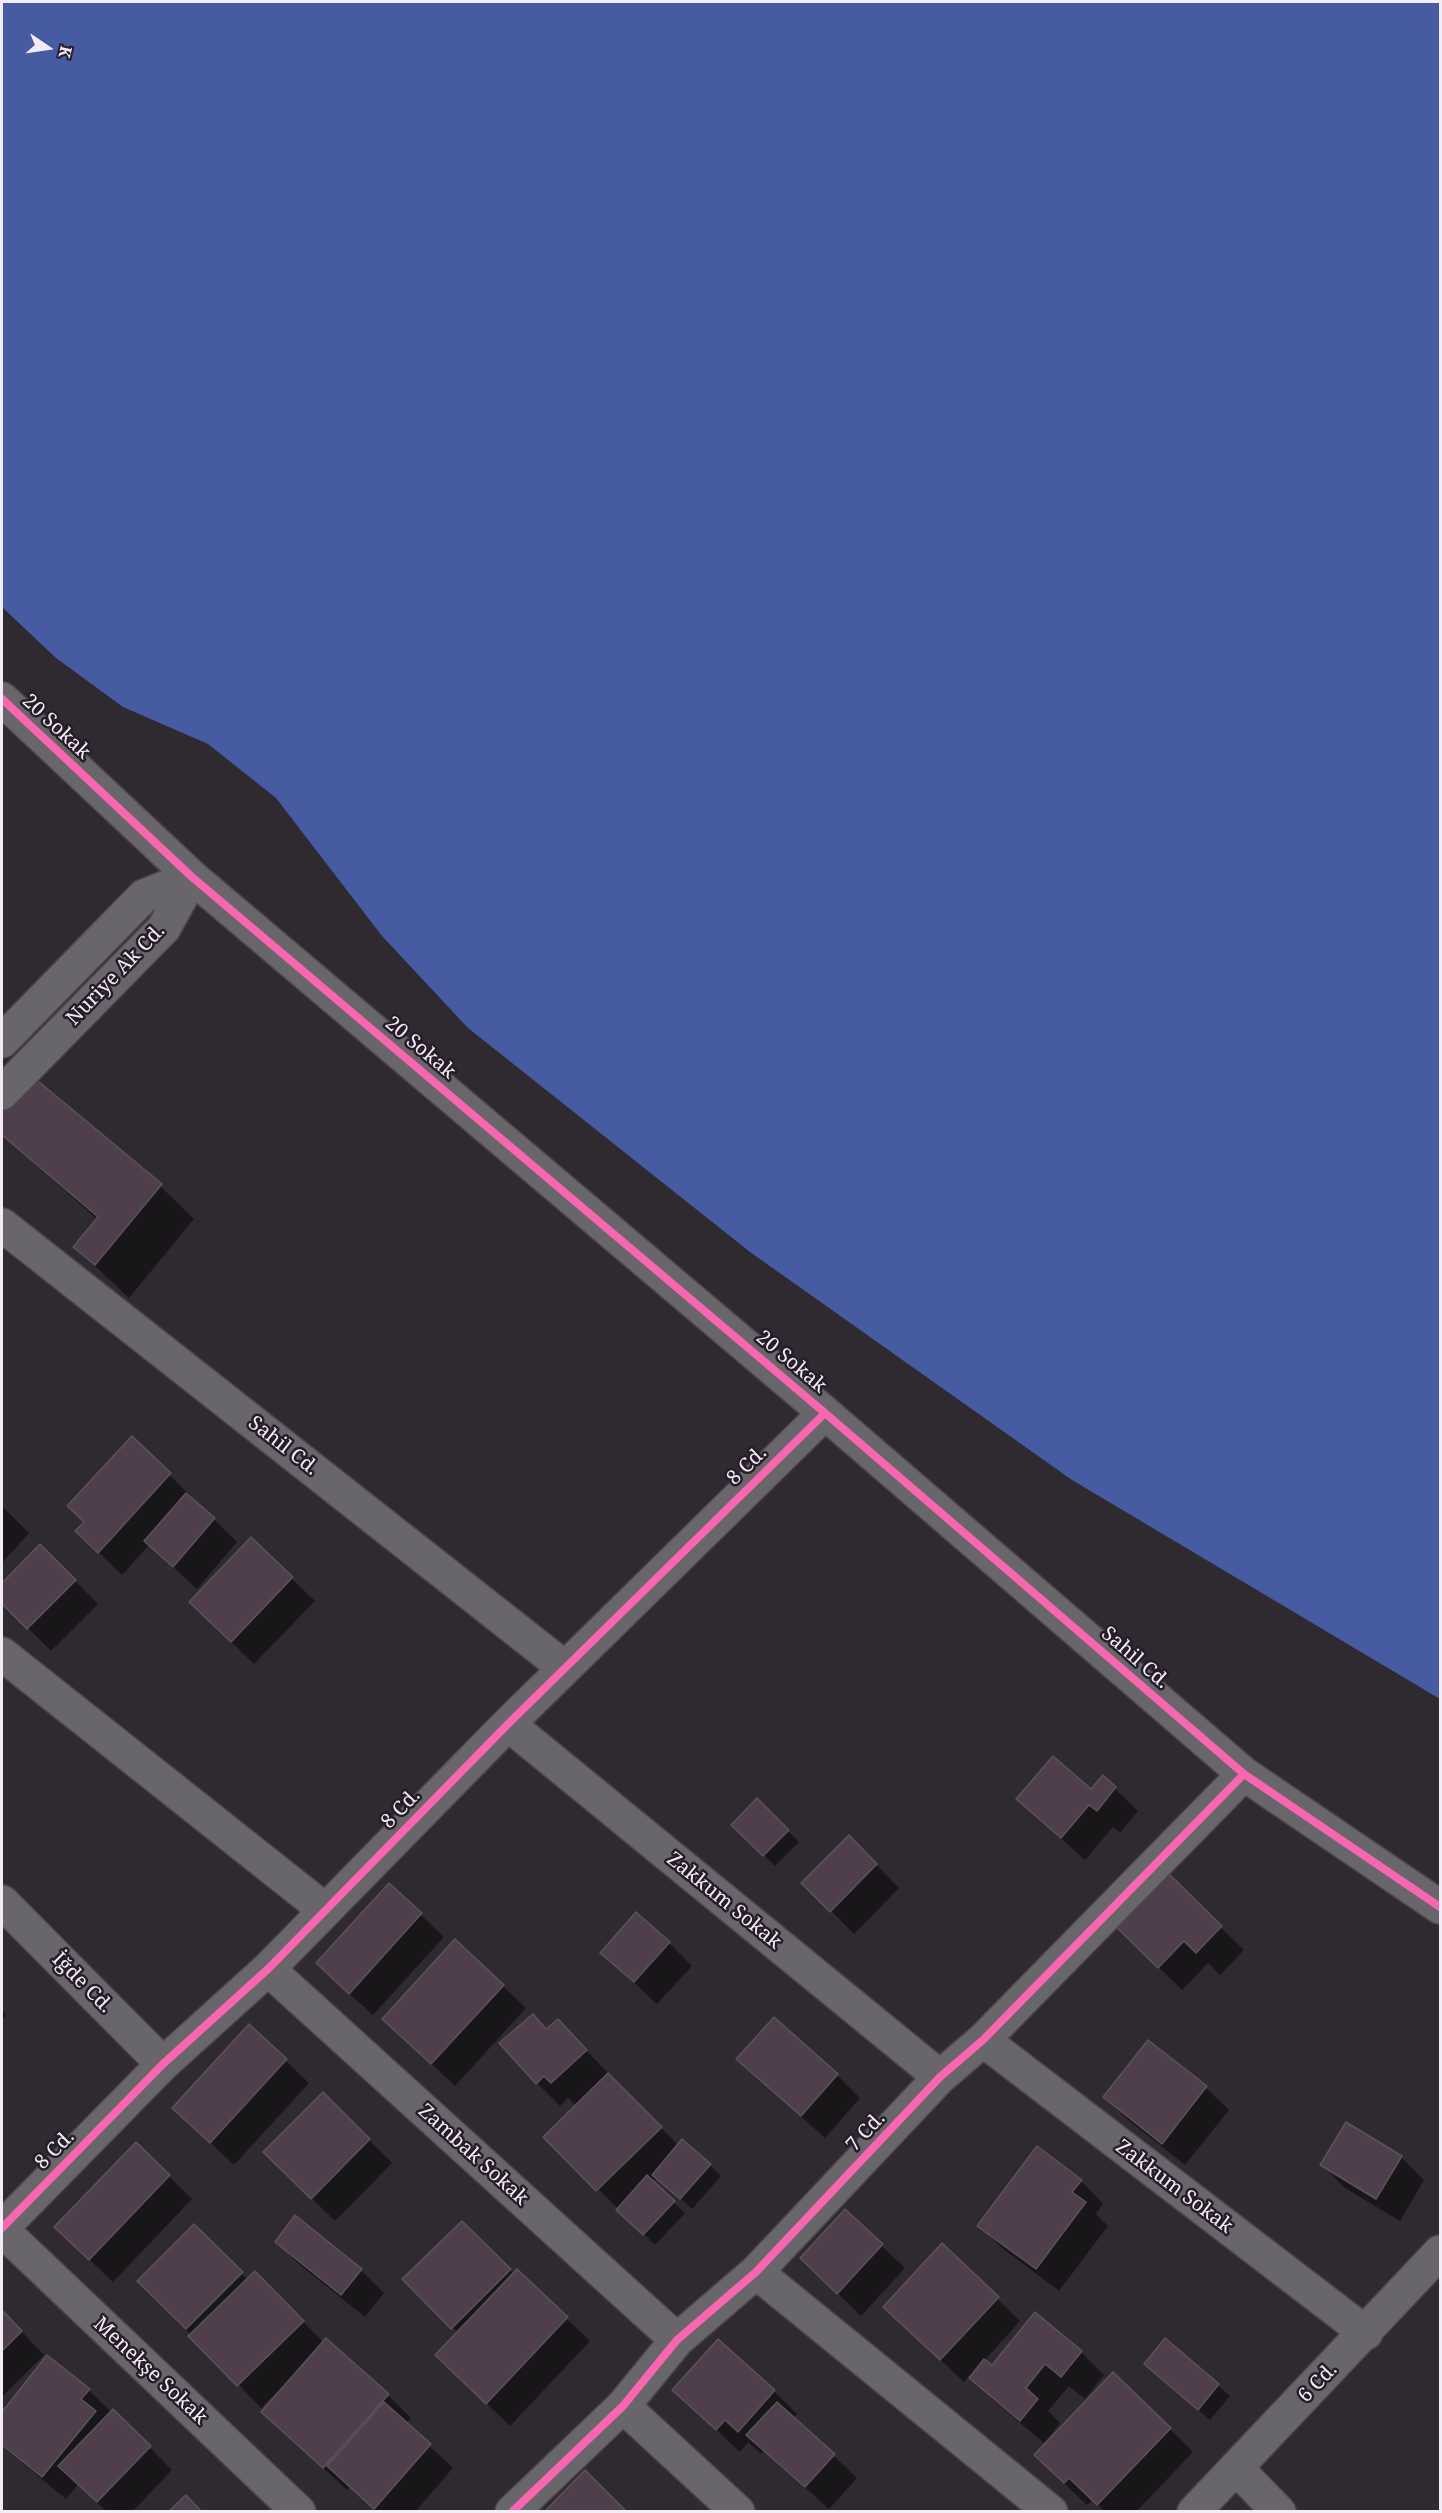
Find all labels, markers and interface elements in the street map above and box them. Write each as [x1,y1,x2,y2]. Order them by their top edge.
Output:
north arrow [18,18,78,78]
text: K [53,44,78,60]
street label: 20 Sokak [17,689,95,765]
street label: Nuriye Ak Cd. [62,919,170,1031]
street label: 20 Sokak [380,1012,460,1084]
street label: 20 Sokak [751,1326,831,1398]
street label: Sahil Cd. [243,1411,323,1481]
street label: 8 Cd. [722,1441,772,1491]
street label: Sahil Cd. [1096,1622,1174,1694]
street label: 8 Cd. [376,1784,426,1834]
street label: Zakkum Sokak [662,1848,786,1954]
street label: İğde Cd. [47,1948,117,2018]
street label: Zambak Sokak [413,2099,533,2211]
street label: 7 Cd. [842,2107,890,2157]
street label: 8 Cd. [30,2125,80,2175]
street label: Zakkum Sokak [1111,2135,1237,2239]
street label: Menekşe Sokak [88,2312,212,2430]
street label: 6 Cd. [1293,2358,1343,2408]

